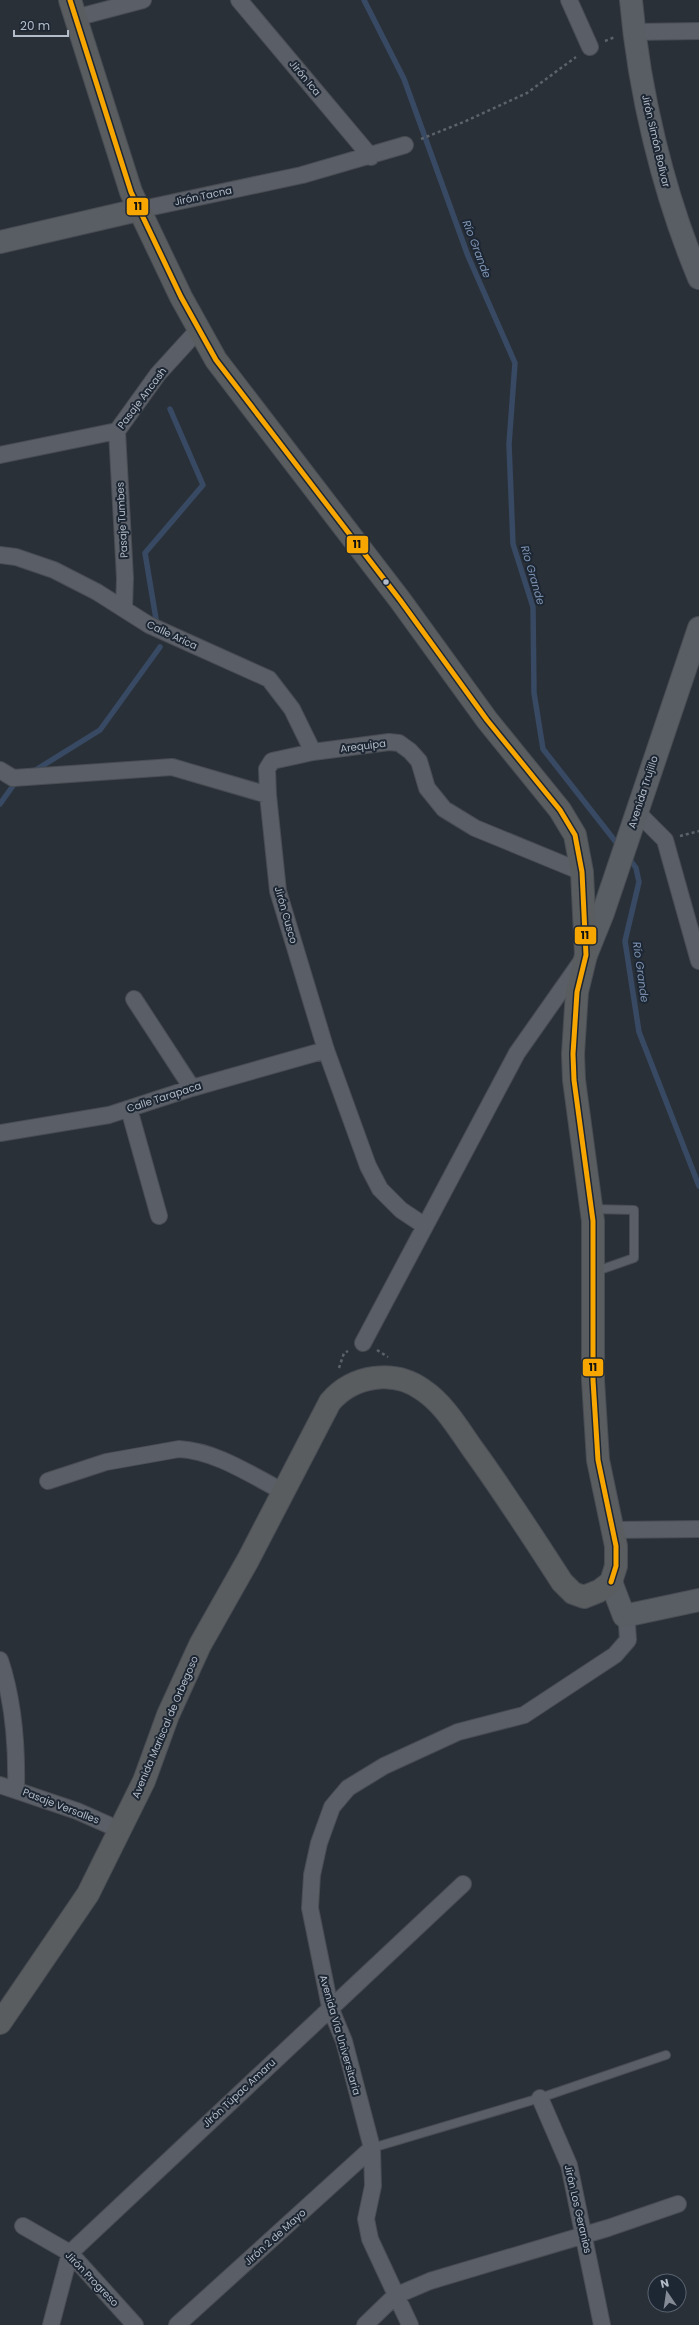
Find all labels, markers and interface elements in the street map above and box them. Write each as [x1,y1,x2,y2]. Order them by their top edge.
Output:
scale bar [14,12,68,38]
text: 20 m [20,17,50,34]
street label: Jirón Ica [286,57,324,99]
street label: Jirón Simón Bolívar [638,93,674,189]
street label: Jirón Tacna [173,183,233,209]
line badge: 11 [126,197,149,216]
text: 11 [134,198,142,214]
water label: Río Grande [459,218,495,281]
street label: Pasaje Ancash [114,364,170,432]
street label: Pasaje Tumbes [113,482,131,558]
line badge: 11 [346,535,369,554]
text: 11 [353,536,361,552]
water label: Río Grande [517,543,549,607]
unlabelled marker [381,577,391,587]
street label: Calle Arica [144,617,200,653]
street label: Arequipa [339,736,387,756]
street label: Avenida Trujillo [624,754,662,830]
street label: Jirón Cusco [271,885,301,945]
line badge: 11 [574,926,597,945]
text: 11 [581,927,589,943]
water label: Río Grande [629,941,653,1004]
street label: Calle Tarapaca [125,1078,203,1116]
line badge: 11 [582,1358,604,1377]
text: 11 [589,1359,597,1375]
street label: Avenida Mariscal de Orbegoso [128,1654,202,1800]
street label: Pasaje Versalles [21,1785,101,1827]
street label: Avenida Vía Universitaria [316,1973,364,2097]
street label: Jirón Túpac Amaru [199,2055,279,2131]
street label: Jirón Los Geranios [561,2163,595,2255]
street label: Jirón 2 de Mayo [241,2205,309,2269]
street label: Jirón Progreso [62,2248,122,2310]
north arrow [647,2273,687,2313]
text: N [659,2275,671,2292]

